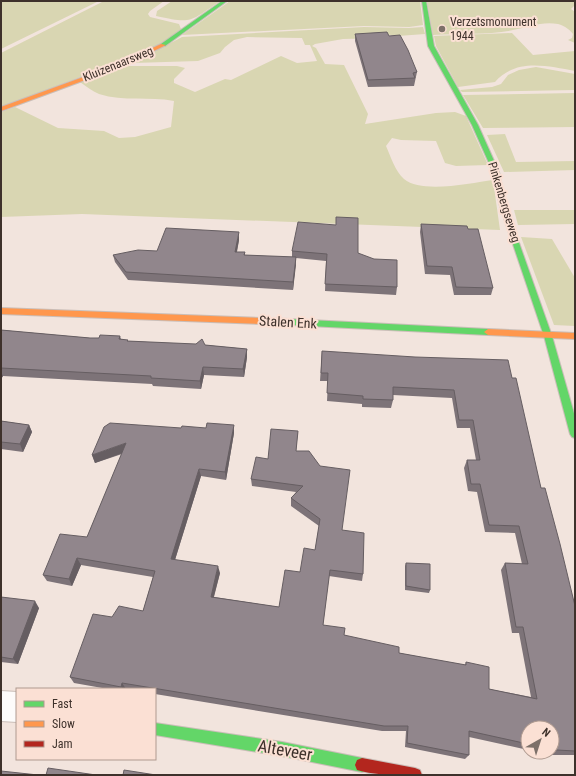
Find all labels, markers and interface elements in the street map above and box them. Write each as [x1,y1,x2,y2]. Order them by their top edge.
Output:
place label: Verzetsmonument 1944 [450,15,537,43]
marker: Verzetsmonument 1944 [437,24,447,34]
street label: Kluizenaarsweg [81,44,155,84]
street label: Pinkenbergseweg [485,160,523,244]
street label: Stalen Enk [259,312,318,332]
legend [16,688,156,760]
text: Fast [52,697,73,711]
text: Slow [52,717,75,731]
north arrow [520,720,560,760]
text: N [539,725,553,740]
street label: Alteveer [256,735,314,765]
text: Jam [52,737,73,751]

